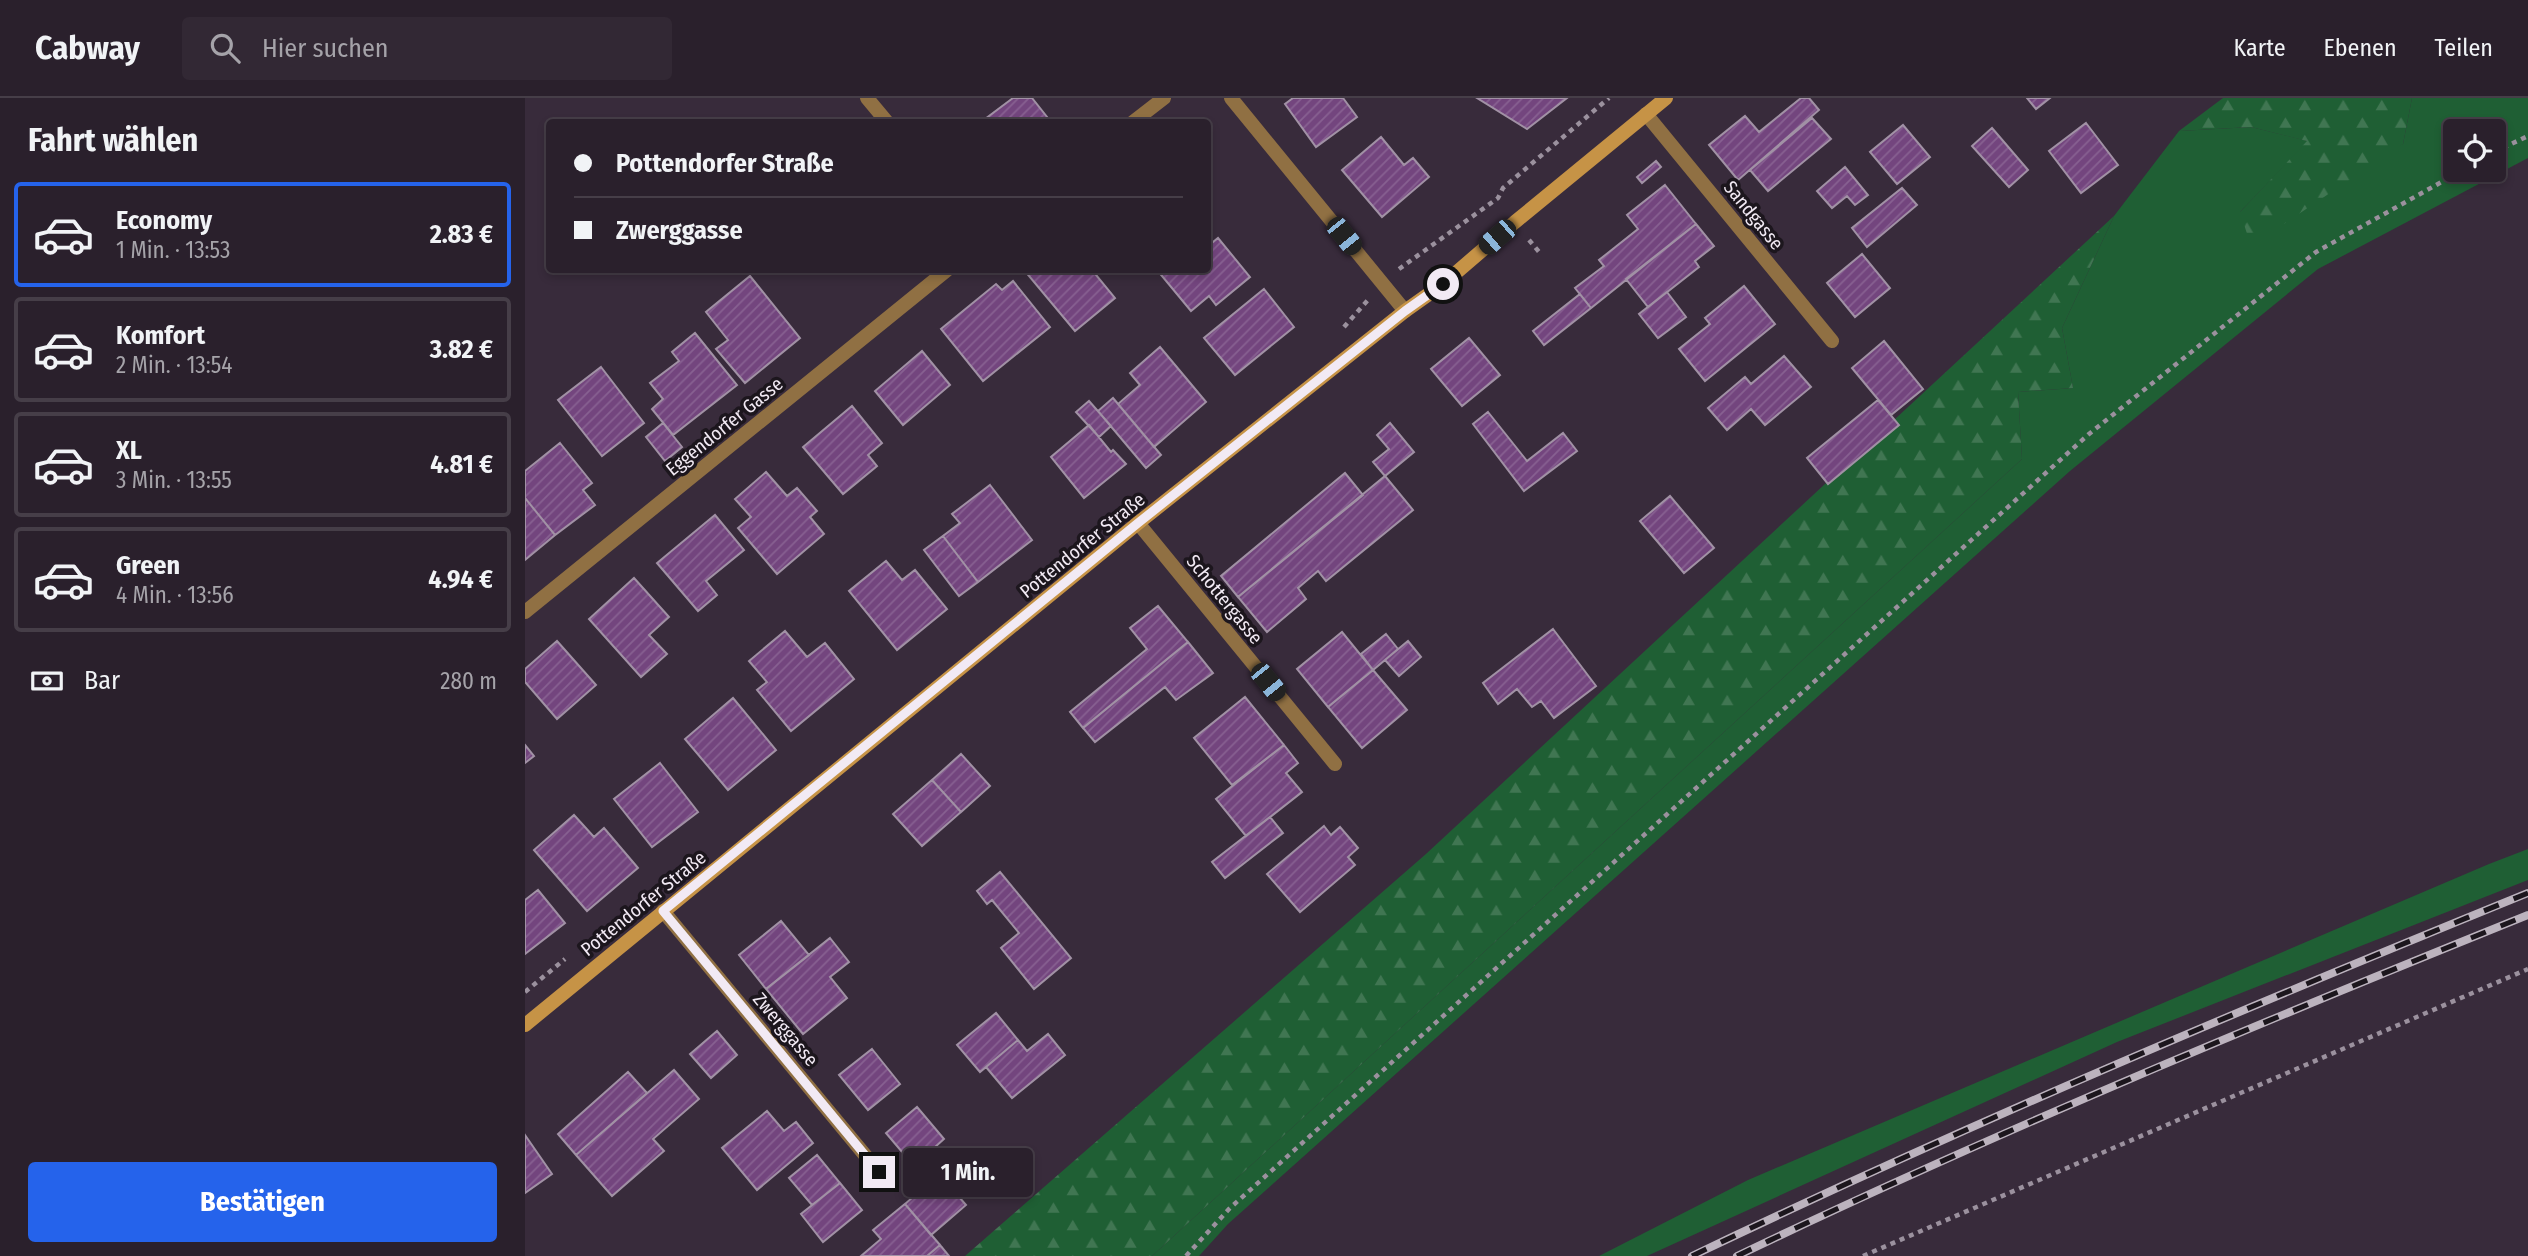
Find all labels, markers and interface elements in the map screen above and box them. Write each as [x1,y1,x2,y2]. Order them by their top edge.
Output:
search box [182,17,672,80]
text: Cabway [35,28,140,68]
icon: search [206,29,244,67]
text: Hier suchen [262,33,388,64]
text: Karte [2234,34,2286,62]
text: Ebenen [2324,34,2397,62]
text: Teilen [2435,34,2493,62]
map controls [2443,119,2506,182]
button: locate [2443,119,2506,182]
text: Fahrt wählen [28,121,198,159]
text: Pottendorfer Straße [616,148,834,179]
street label: Sandgasse [1719,176,1788,254]
icon: car [32,203,95,266]
text: Economy [116,205,212,236]
car [1323,213,1366,259]
text: Zwerggasse [616,215,743,246]
car [1475,215,1520,259]
text: 2.83 € [430,219,493,250]
text: 1 Min. · 13:53 [116,236,230,264]
route start [1427,268,1459,300]
icon: car [32,318,95,381]
text: Komfort [116,320,205,351]
text: 3.82 € [430,334,493,365]
text: 2 Min. · 13:54 [116,351,232,379]
street label: Eggendorfer Gasse [661,372,787,481]
icon: car [32,433,95,496]
text: XL [116,435,142,466]
text: 4.81 € [430,449,493,480]
text: 3 Min. · 13:55 [116,466,232,494]
street label: Pottendorfer Straße [1015,488,1150,603]
icon: car [32,548,95,611]
text: Green [116,550,180,581]
street label: Schottergasse [1181,550,1268,649]
text: 4.94 € [428,564,493,595]
text: 4 Min. · 13:56 [116,581,234,609]
car [1247,659,1290,705]
icon: cash [28,662,66,700]
text: Bar [84,665,120,696]
text: 280 m [440,667,497,695]
street label: Pottendorfer Straße [576,846,711,961]
street label: Zwerggasse [748,988,823,1071]
callout: 1 Min. [903,1148,1033,1196]
route end [863,1156,895,1188]
text: 1 Min. [941,1158,995,1186]
button: Bestätigen [28,1162,497,1242]

